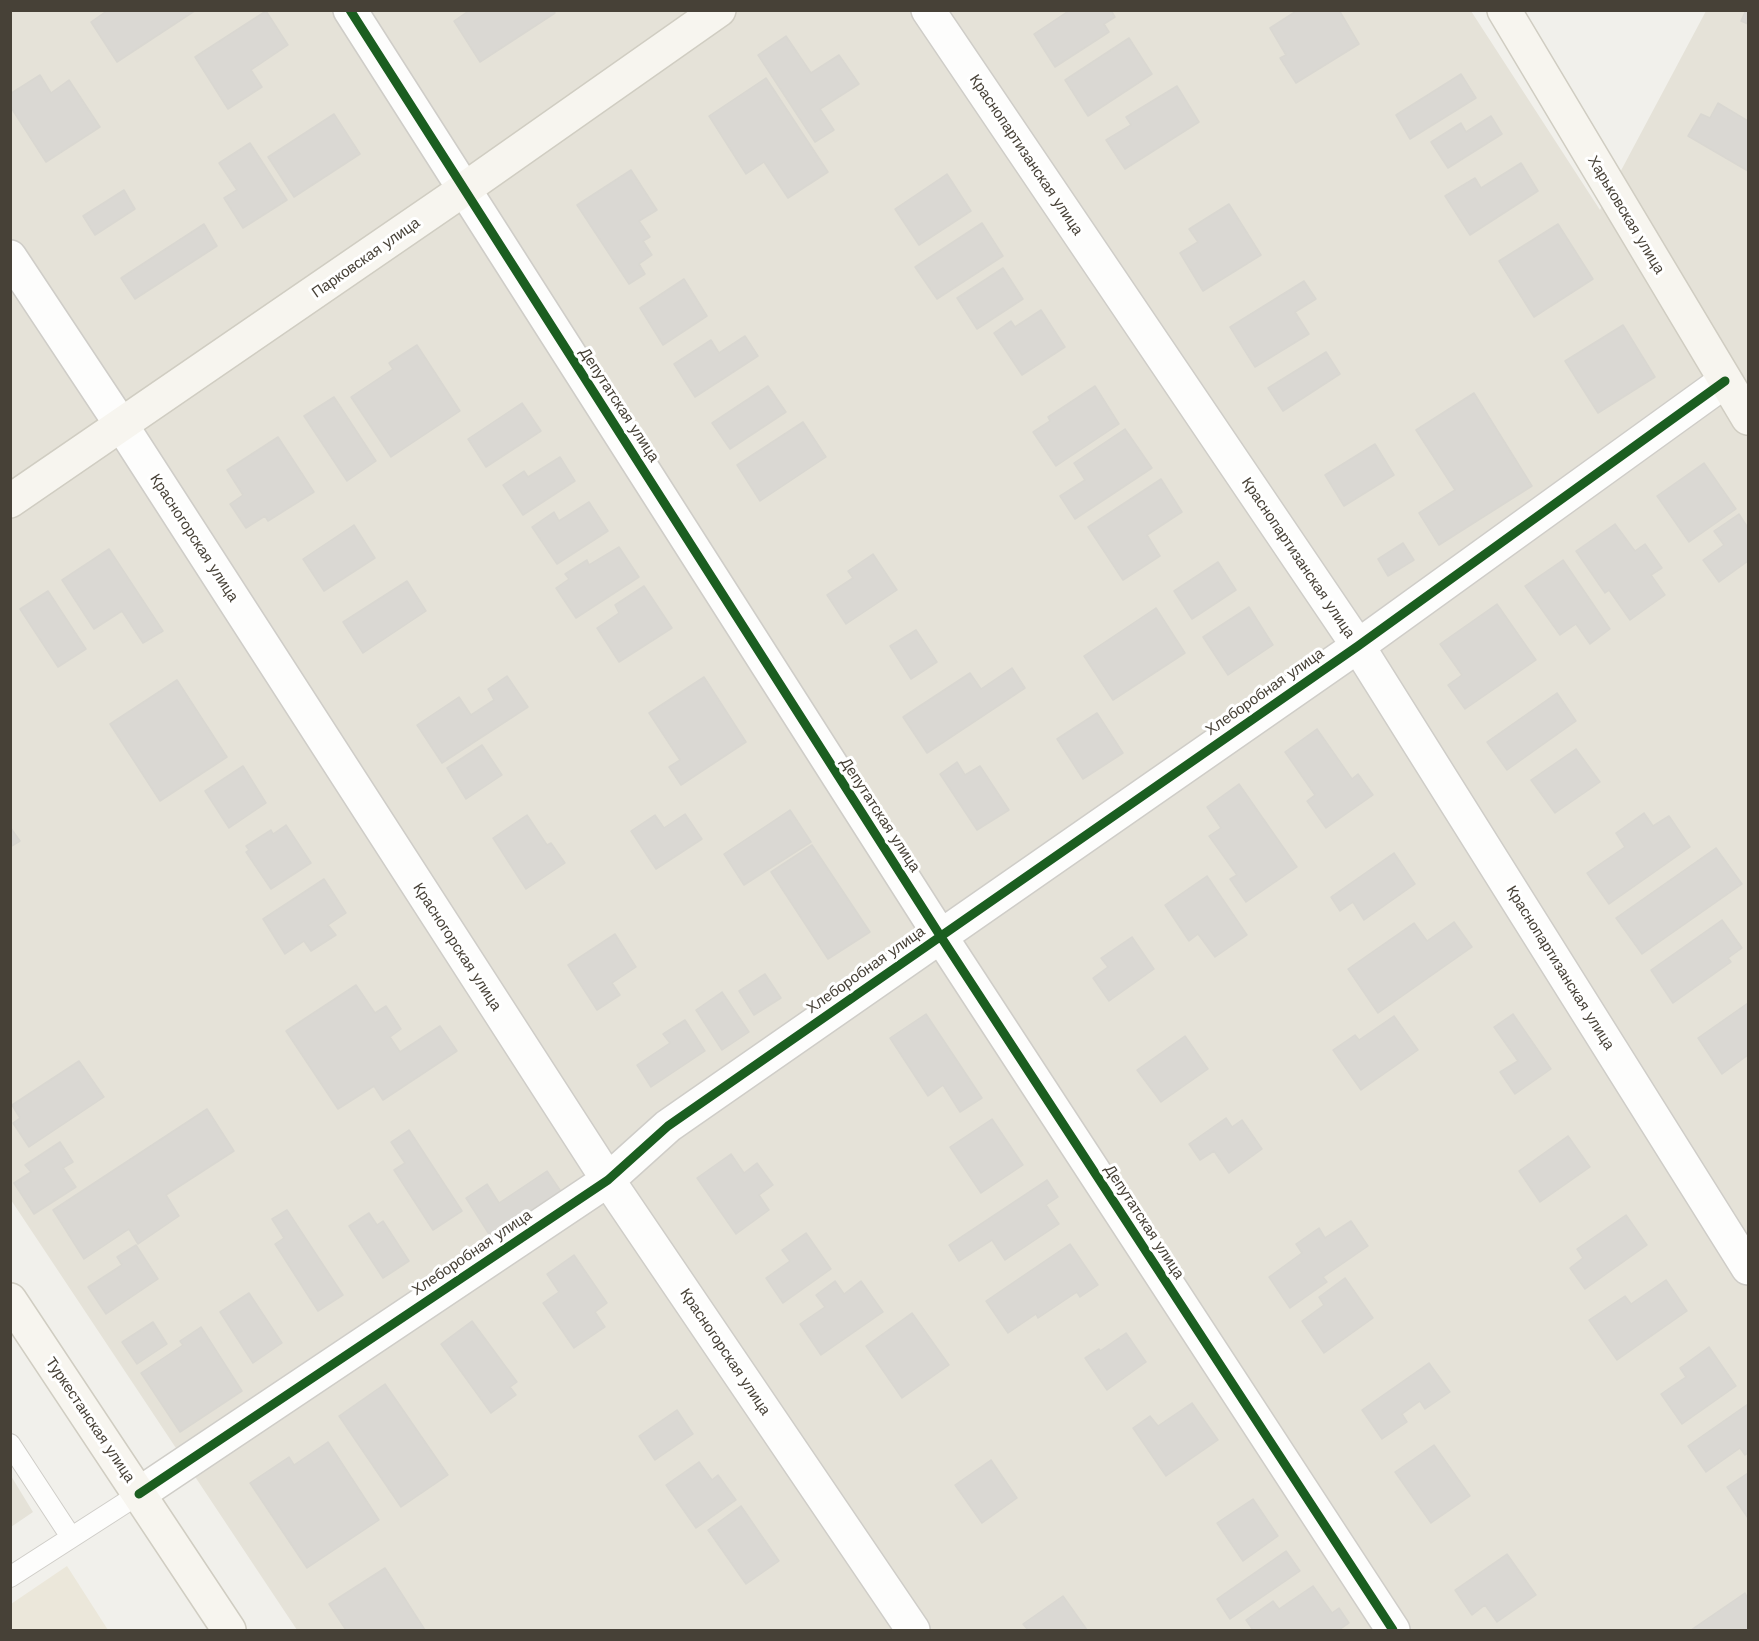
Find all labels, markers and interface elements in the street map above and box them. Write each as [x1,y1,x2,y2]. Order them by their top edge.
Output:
street label: Краснопартизанская улица [965,71,1087,239]
street label: Харьковская улица [1584,153,1668,277]
street label: Парковская улица [309,214,423,302]
street label: Депутатская улица [575,344,663,466]
street label: Красногорская улица [146,471,242,605]
street label: Краснопартизанская улица [1237,474,1359,642]
street label: Хлеборобная улица [1202,644,1328,740]
street label: Депутатская улица [836,754,924,876]
street label: Красногорская улица [409,880,505,1014]
street label: Краснопартизанская улица [1502,883,1618,1053]
street label: Хлеборобная улица [803,922,929,1018]
street label: Депутатская улица [1100,1161,1188,1283]
street label: Хлеборобная улица [409,1206,535,1300]
street label: Красногорская улица [676,1285,774,1419]
street label: Туркестанская улица [41,1354,139,1486]

